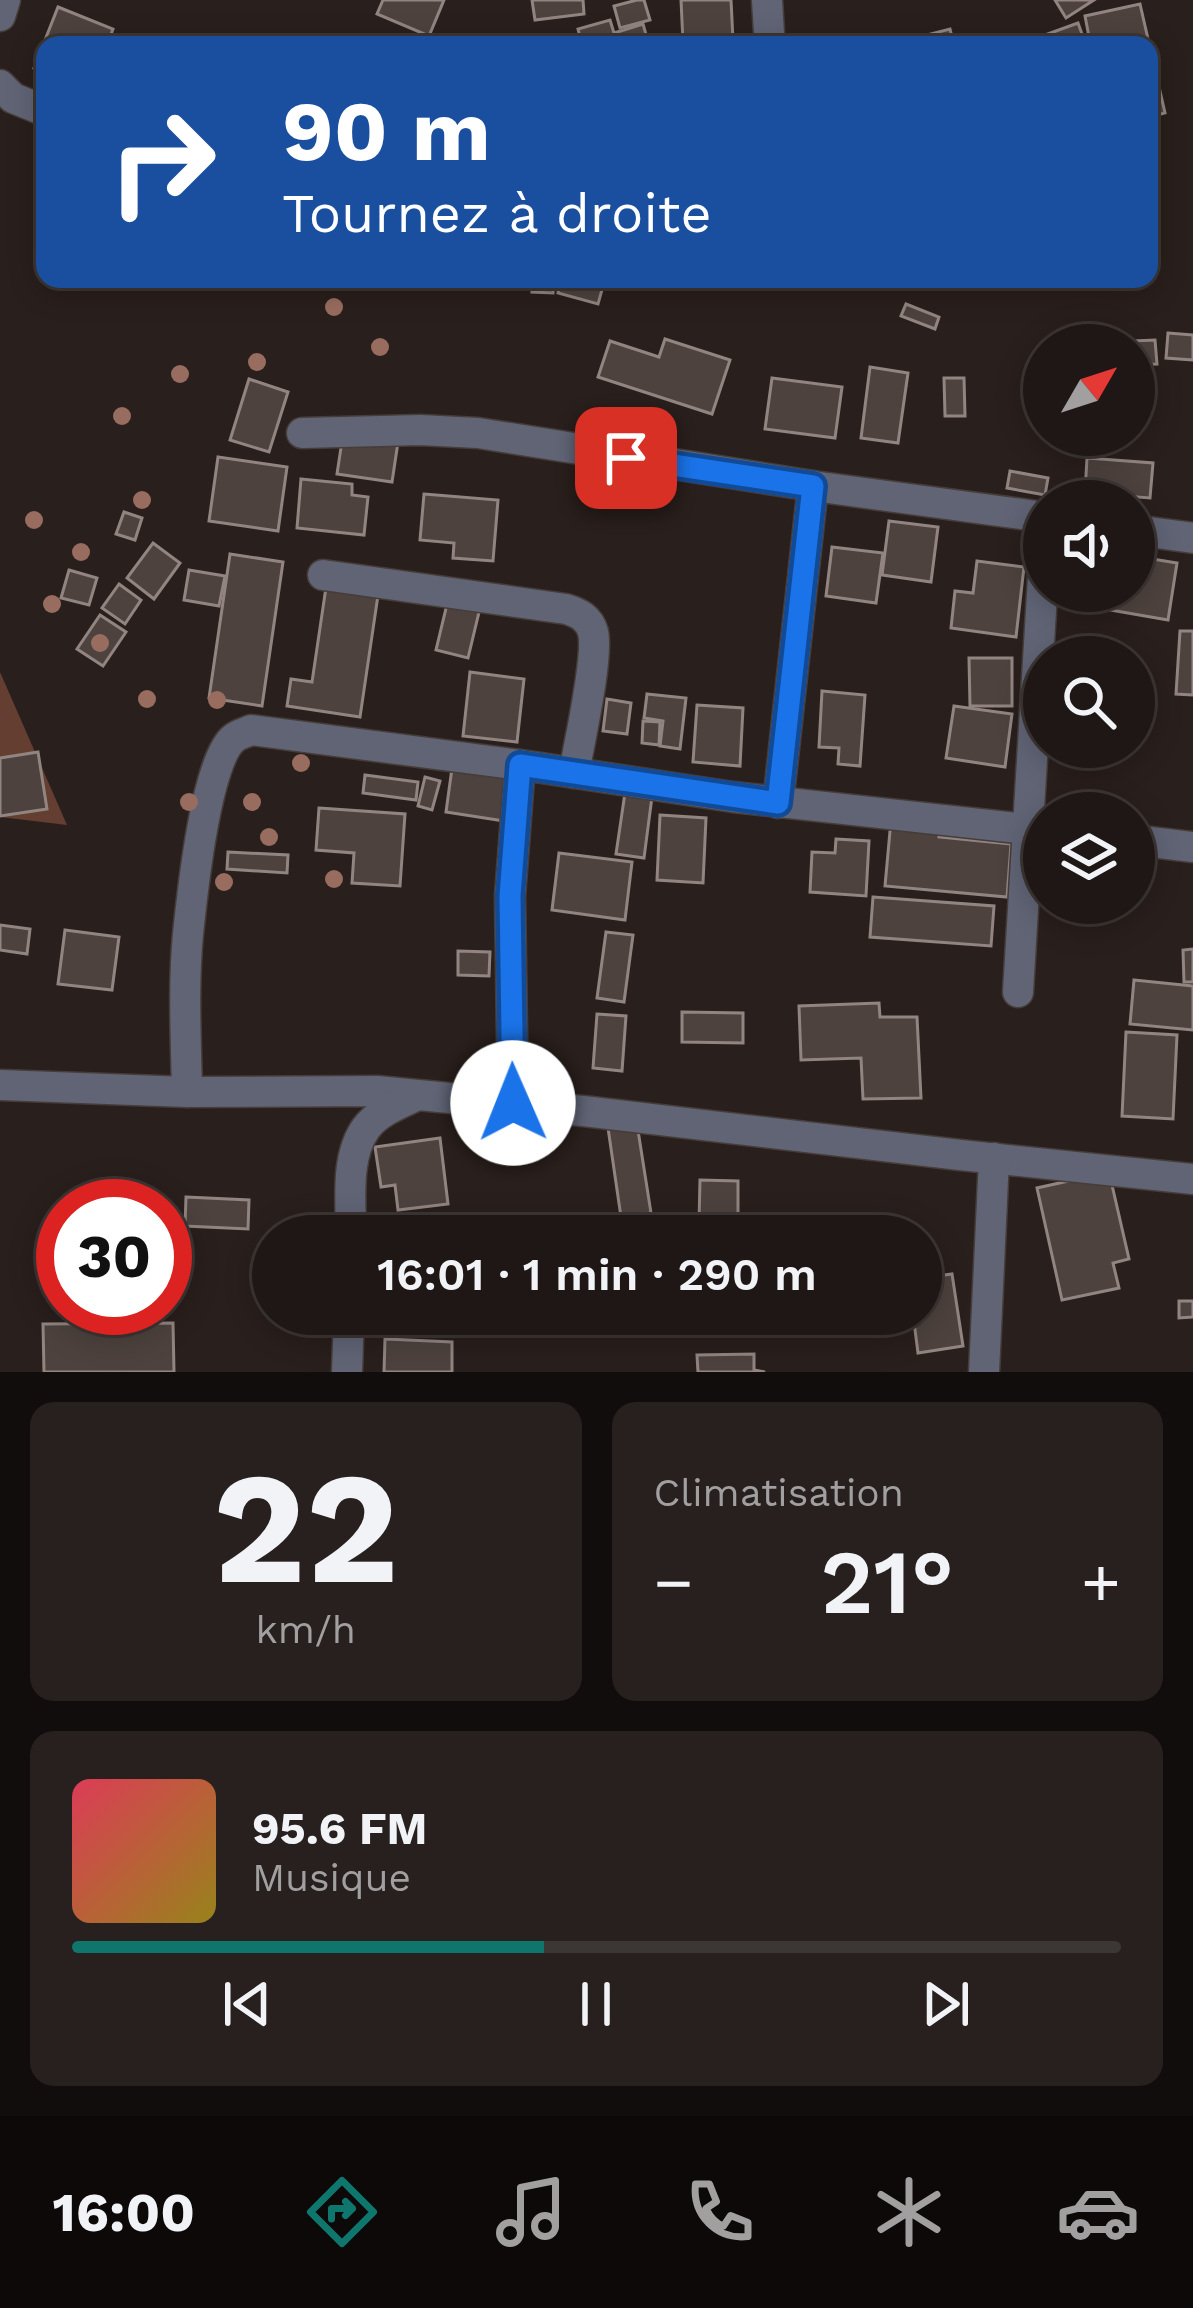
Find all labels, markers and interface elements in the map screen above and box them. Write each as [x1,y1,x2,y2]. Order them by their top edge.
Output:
text: 90 m [282,82,491,180]
icon: right [84,84,240,240]
text: Tournez à droite [282,182,712,245]
north arrow [1023,324,1155,456]
map controls [1023,324,1155,924]
pin [575,407,677,509]
icon: arrive [593,425,659,491]
button: sound [1023,480,1155,612]
button: search [1023,636,1155,768]
button: layers [1023,792,1155,924]
position arrow [450,1040,576,1166]
speed limit sign: 30 [36,1179,192,1335]
text: 16:01 · 1 min · 290 m [377,1248,817,1301]
text: 22 [213,1437,399,1620]
text: Climatisation [654,1470,904,1515]
text: 21° [820,1529,954,1635]
text: − [654,1544,693,1621]
text: + [1081,1544,1121,1621]
text: km/h [256,1607,356,1652]
text: 95.6 FM [252,1802,428,1855]
text: Musique [252,1855,411,1900]
icon: previous [214,1971,280,2037]
icon: pause [563,1971,629,2037]
icon: next [913,1971,979,2037]
icon: directions [300,2170,384,2254]
icon: music [489,2170,573,2254]
icon: phone [678,2170,762,2254]
icon: climate [867,2170,951,2254]
icon: car [1056,2170,1140,2254]
text: 16:00 [53,2181,195,2244]

